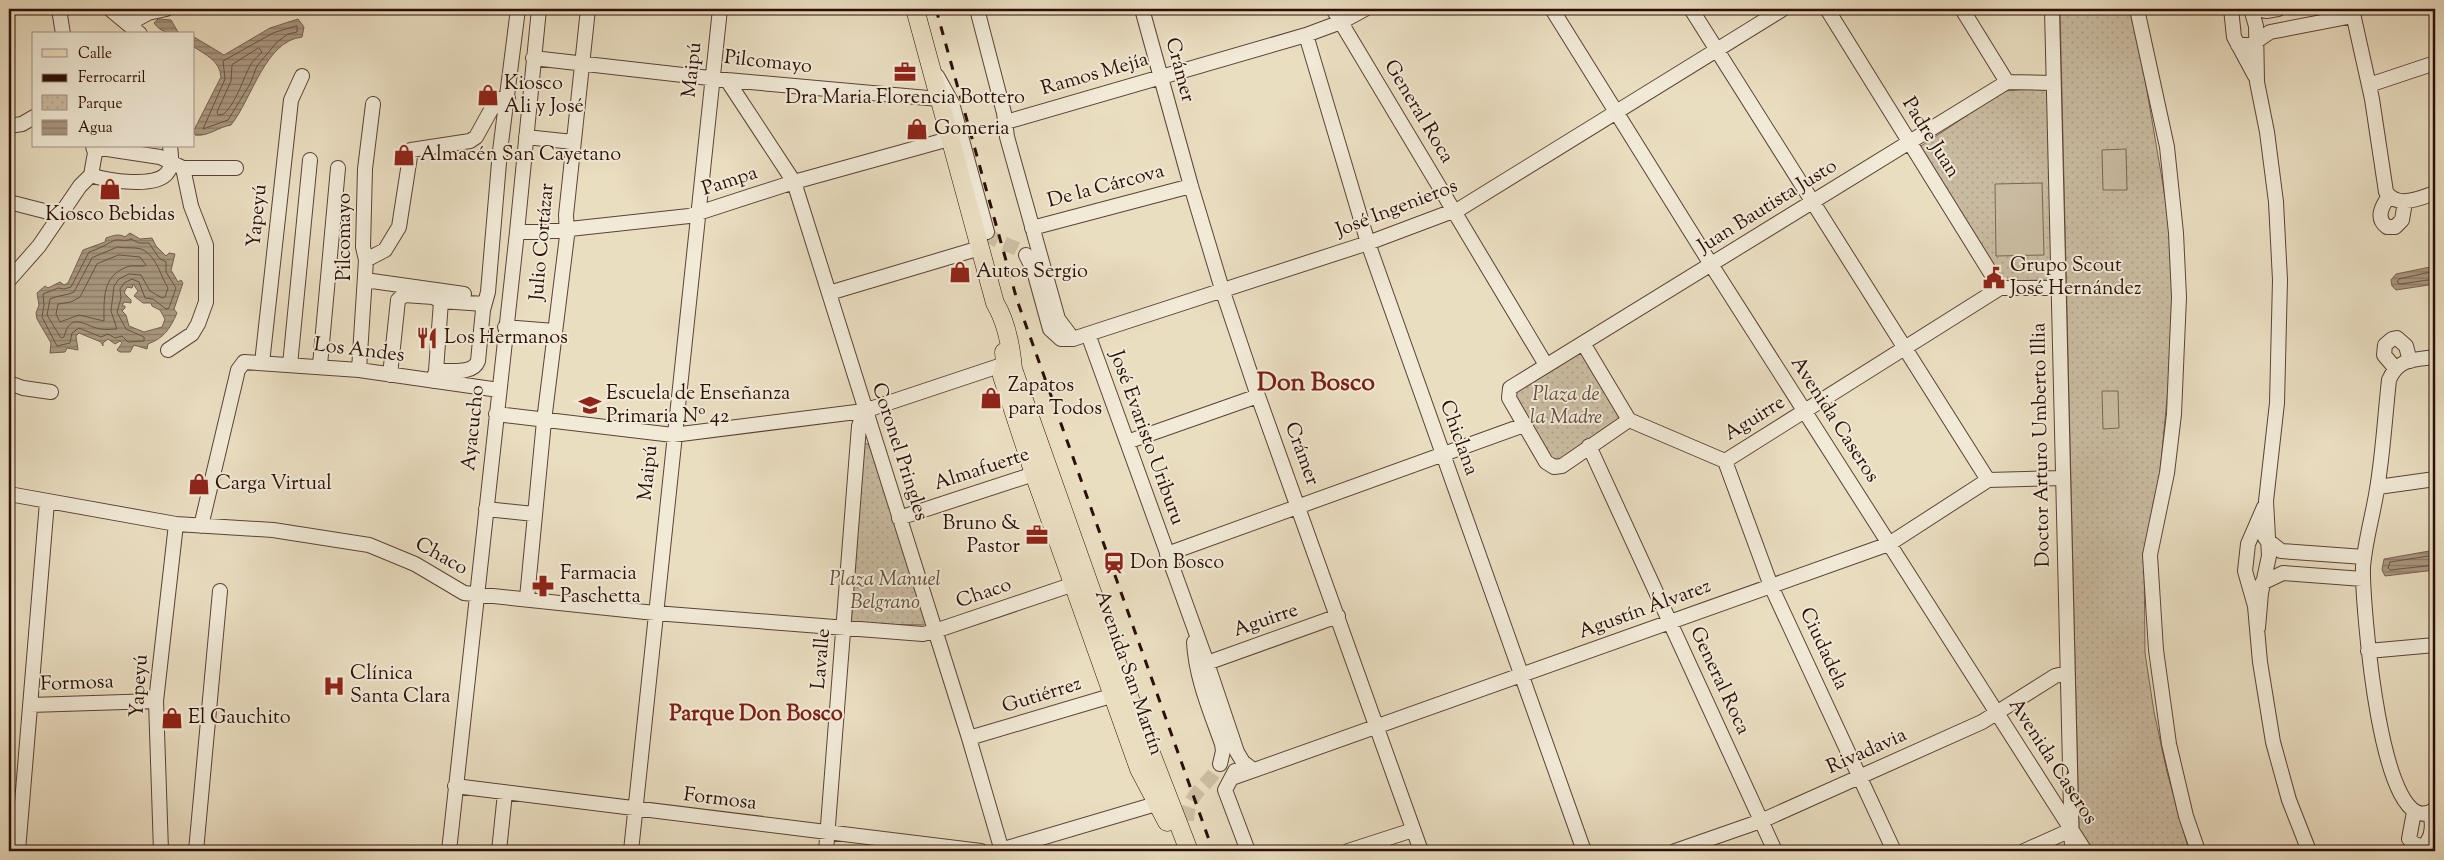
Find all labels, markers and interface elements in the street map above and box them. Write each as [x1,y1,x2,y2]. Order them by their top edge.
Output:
legend [32,32,195,148]
street label: Crámer [1156,34,1202,106]
street label: Maipú [676,40,710,99]
text: Calle [78,44,112,65]
street label: Pilcomayo [723,44,813,82]
street label: Ramos Mejía [1038,46,1152,104]
street label: General Roca [1376,55,1460,169]
office icon: Dra Maria Florencia Bottero [892,59,918,85]
text: Ferrocarril [78,68,146,89]
place label: Kiosco Ali y José [504,70,584,122]
shop icon: Kiosco Ali y José [475,82,501,108]
place label: Dra Maria Florencia Bottero [785,84,1025,113]
street label: Padre Juan [1894,92,1966,184]
text: Parque [78,94,122,115]
place label: Gomeria [934,115,1009,144]
shop icon: Gomeria [904,116,930,142]
text: Agua [78,118,113,139]
place label: Almacén San Cayetano [420,141,621,170]
shop icon: Almacén San Cayetano [391,142,417,168]
street label: Juan Bautista Justo [1692,152,1843,262]
street label: De la Cárcova [1044,157,1168,217]
street label: Pampa [698,159,762,205]
street label: José Ingenieros [1331,172,1462,246]
shop icon: Kiosco Bebidas [97,176,123,202]
street label: Yapeyú [240,182,276,249]
street label: Julio Cortázar [523,182,563,303]
street label: Pilcomayo [331,193,360,281]
place label: Kiosco Bebidas [45,201,175,230]
place label: Grupo Scout José Hernández [2009,252,2141,304]
place label: Autos Sergio [976,258,1088,287]
shop icon: Autos Sergio [947,259,973,285]
public building icon: Grupo Scout José Hernández [1981,265,2007,291]
street label: Doctor Arturo Umberto Illia [2025,322,2059,568]
place label: Los Hermanos [444,324,568,353]
restaurant icon: Los Hermanos [414,325,440,351]
street label: Los Andes [312,331,406,371]
street label: José Evaristo Uriburu [1101,346,1191,530]
street label: Avenida Caseros [1782,351,1886,489]
district label: Don Bosco [1257,366,1375,402]
place label: Zapatos para Todos [1008,372,1102,424]
street label: Coronel Pringles [863,379,935,525]
place label: Escuela de Enseñanza Primaria Nº 42 [606,380,790,432]
park label: Plaza de la Madre [1530,381,1602,433]
street label: Ayacucho [455,384,493,472]
shop icon: Zapatos para Todos [978,385,1004,411]
street label: Aguirre [1719,389,1791,449]
school or university icon: Escuela de Enseñanza Primaria Nº 42 [577,392,603,418]
street label: Chiclana [1431,396,1485,480]
street label: Crámer [1276,418,1326,490]
street label: Almafuerte [930,441,1034,499]
street label: Maipú [632,443,666,502]
place label: Carga Virtual [215,470,332,499]
shop icon: Carga Virtual [186,471,212,497]
place label: Bruno & Pastor [943,510,1020,562]
office icon: Bruno & Pastor [1024,522,1050,548]
street label: Chaco [409,531,473,583]
place label: Don Bosco [1130,549,1224,578]
station icon: Don Bosco [1101,550,1127,576]
place label: Farmacia Paschetta [560,560,641,612]
park label: Plaza Manuel Belgrano [829,566,941,618]
street label: Chaco [952,571,1016,617]
street label: Agustín Álvarez [1574,572,1715,647]
pharmacy icon: Farmacia Paschetta [530,573,556,599]
street label: Avenida San Martín [1086,587,1170,760]
street label: Aguirre [1230,596,1302,646]
street label: Ciudadela [1791,603,1855,695]
street label: General Roca [1681,622,1757,740]
street label: Lavalle [805,627,839,691]
street label: Yapeyú [123,653,157,719]
place label: Clínica Santa Clara [350,660,450,712]
street label: Formosa [40,668,114,700]
street label: Gutiérrez [999,670,1085,722]
hospital icon: Clínica Santa Clara [321,673,347,699]
street label: Avenida Caseros [2000,693,2104,831]
district label: Parque Don Bosco [669,699,843,731]
place label: El Gauchito [188,704,291,733]
shop icon: El Gauchito [159,705,185,731]
street label: Rivadavia [1822,721,1912,783]
street label: Formosa [682,781,758,819]

